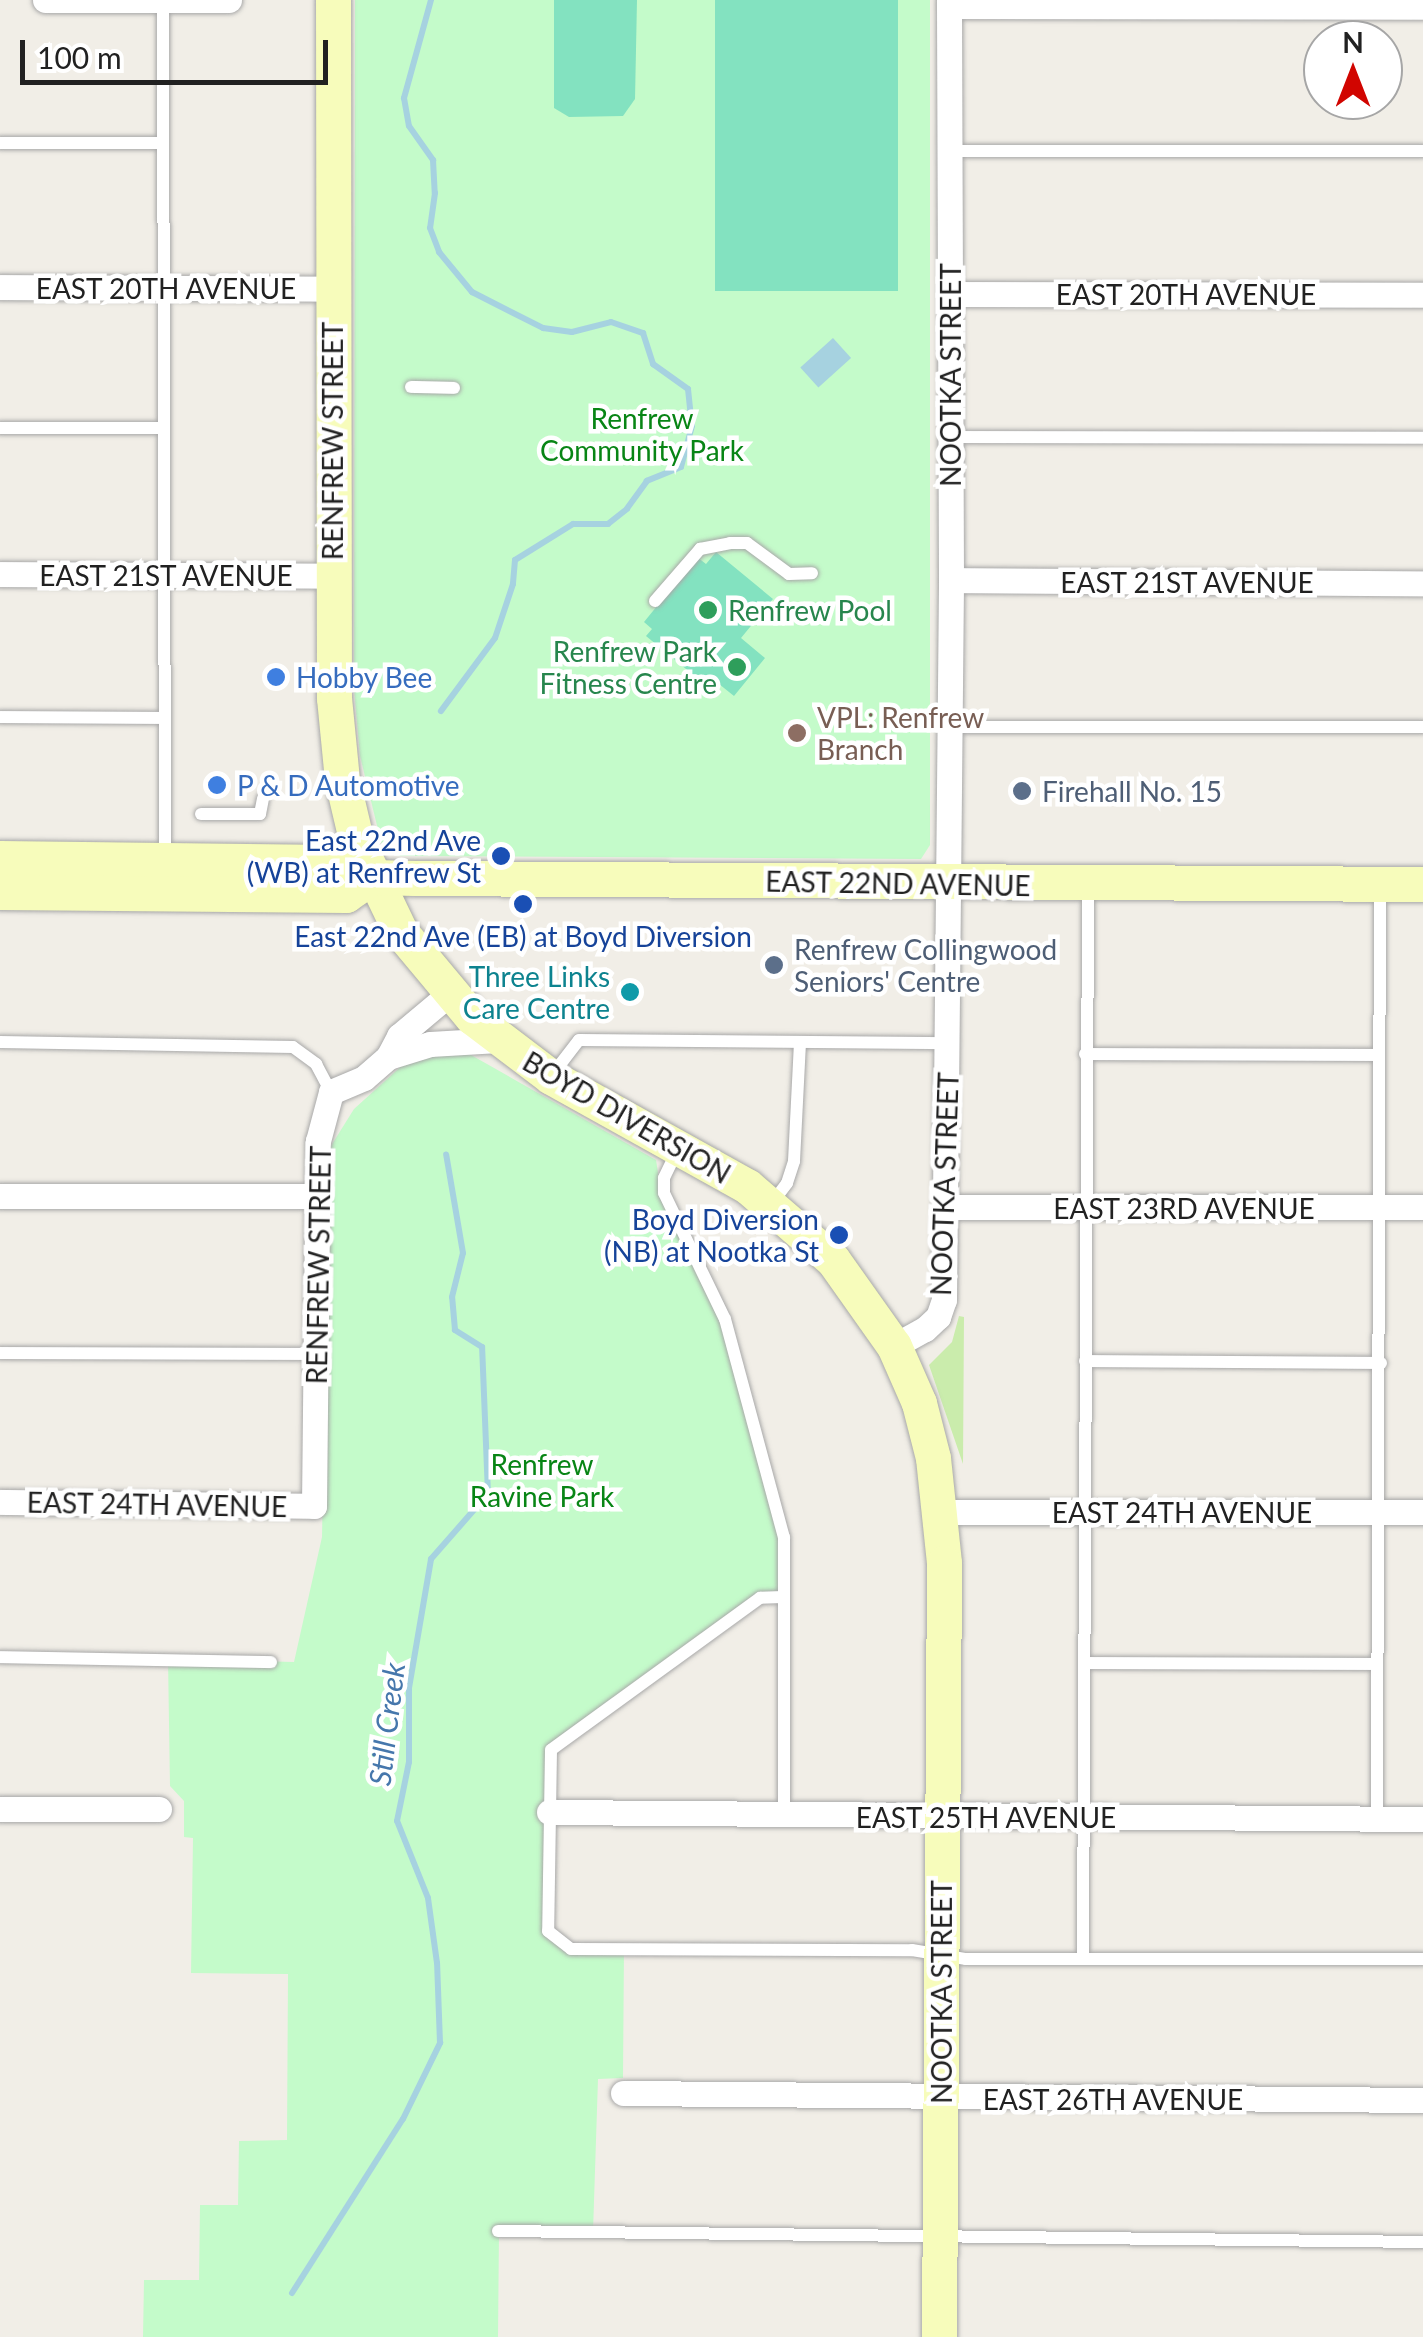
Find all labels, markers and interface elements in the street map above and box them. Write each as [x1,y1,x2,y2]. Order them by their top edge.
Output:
scale bar [25,20,332,82]
north arrow [1303,20,1403,120]
text: N [1342,25,1364,59]
text: 100 m [37,39,122,75]
street label: NOOTKA STREET [933,263,967,487]
street label: EAST 20TH AVENUE [35,271,297,305]
street label: EAST 20TH AVENUE [1055,277,1317,311]
street label: RENFREW STREET [315,322,349,560]
park label: Renfrew Community Park [540,401,744,467]
street label: EAST 21ST AVENUE [38,558,294,592]
street label: EAST 21ST AVENUE [1059,565,1315,599]
place label: Renfrew Pool [728,593,892,627]
marker: Renfrew Pool [697,599,719,621]
place label: Renfrew Park Fitness Centre [540,634,717,700]
marker: Renfrew Park Fitness Centre [726,656,748,678]
place label: Hobby Bee [296,660,433,694]
marker: Hobby Bee [265,666,287,688]
place label: VPL: Renfrew Branch [817,700,984,766]
marker: VPL: Renfrew Branch [786,722,808,744]
place label: P & D Automotive [237,768,461,802]
marker: P & D Automotive [206,774,228,796]
place label: Firehall No. 15 [1042,774,1222,808]
marker: Firehall No. 15 [1011,780,1033,802]
place label: East 22nd Ave (WB) at Renfrew St [246,823,481,889]
marker: East 22nd Ave (WB) at Renfrew St [490,845,512,867]
street label: EAST 22ND AVENUE [764,864,1032,902]
marker: East 22nd Ave (EB) at Boyd Diversion [512,893,534,915]
place label: East 22nd Ave (EB) at Boyd Diversion [294,919,752,953]
place label: Renfrew Collingwood Seniors' Centre [794,932,1058,998]
marker: Renfrew Collingwood Seniors' Centre [763,954,785,976]
place label: Three Links Care Centre [463,959,610,1025]
marker: Three Links Care Centre [619,981,641,1003]
street label: BOYD DIVERSION [517,1044,737,1190]
street label: NOOTKA STREET [923,1071,965,1297]
street label: RENFREW STREET [299,1145,337,1385]
street label: EAST 23RD AVENUE [1052,1191,1316,1225]
place label: Boyd Diversion (NB) at Nootka St [604,1202,819,1268]
marker: Boyd Diversion (NB) at Nootka St [828,1224,850,1246]
park label: Renfrew Ravine Park [470,1447,614,1513]
street label: EAST 24TH AVENUE [26,1485,288,1523]
street label: EAST 24TH AVENUE [1051,1495,1313,1529]
water label: Still Creek [361,1661,411,1787]
street label: EAST 25TH AVENUE [855,1800,1117,1834]
street label: NOOTKA STREET [924,1880,958,2104]
street label: EAST 26TH AVENUE [982,2082,1244,2116]

